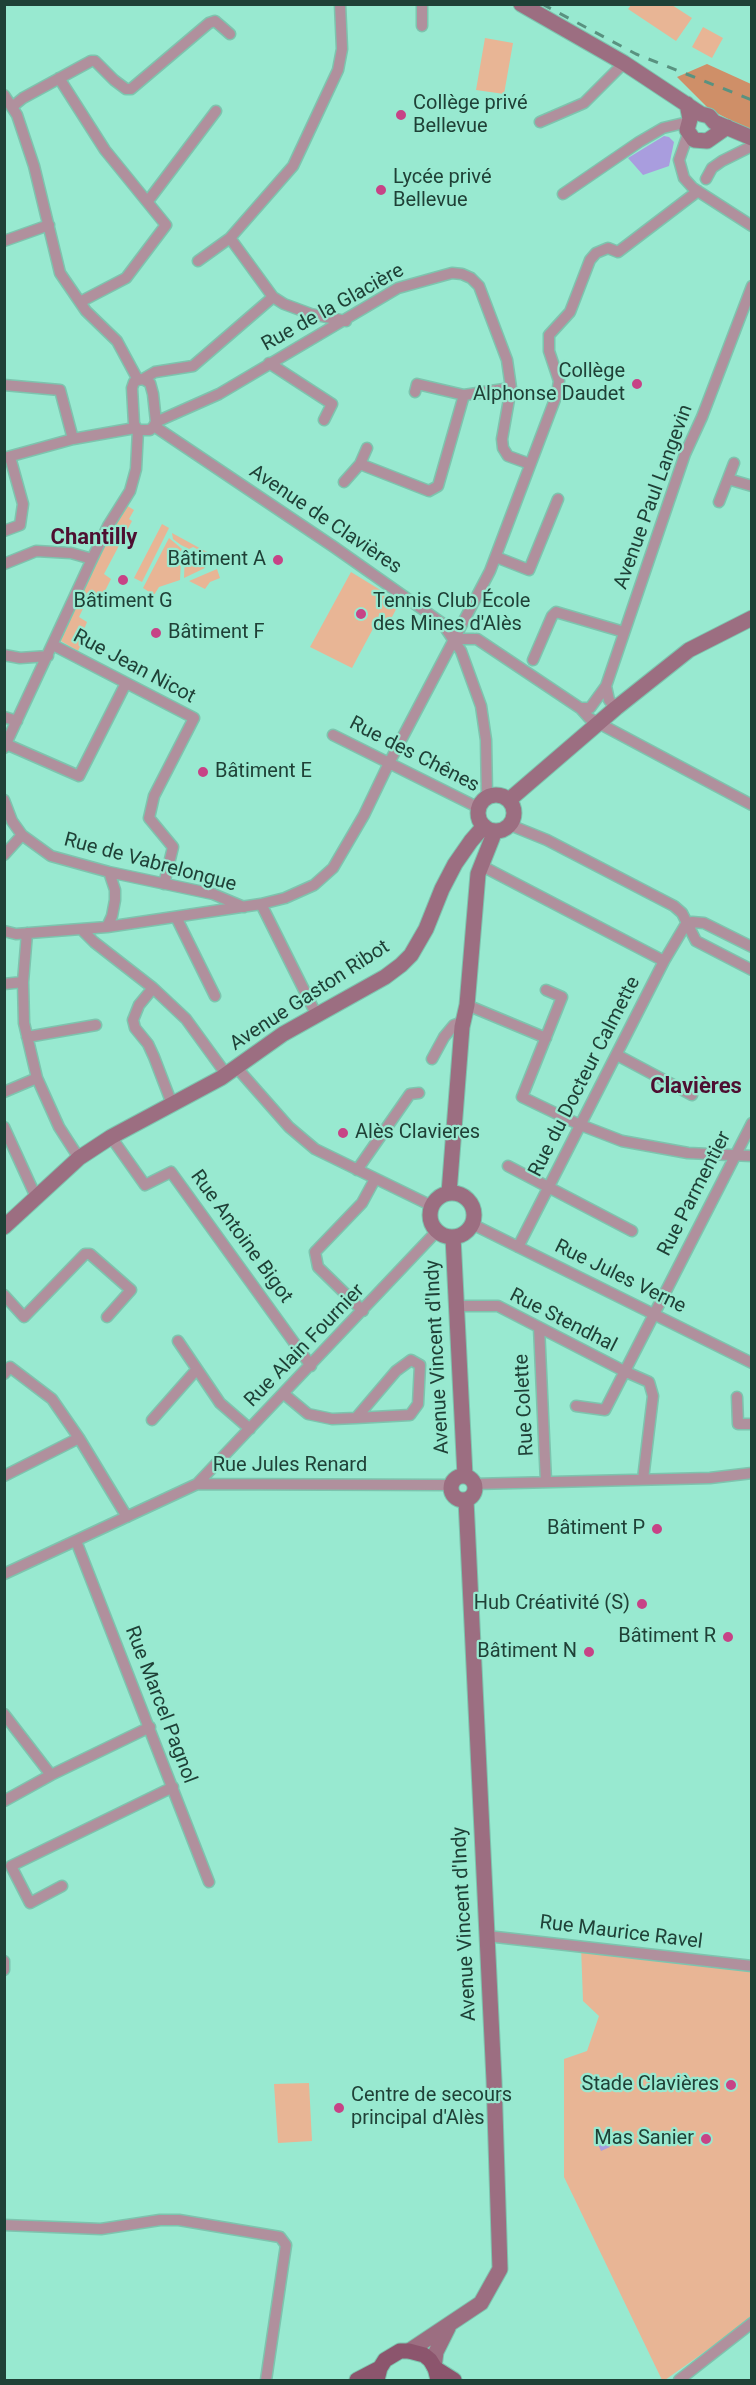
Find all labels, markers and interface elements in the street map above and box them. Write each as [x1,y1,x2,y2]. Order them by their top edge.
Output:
place label: Collège privé Bellevue [413,92,528,139]
marker: Collège privé Bellevue [394,108,408,122]
place label: Lycée privé Bellevue [393,166,491,213]
marker: Lycée privé Bellevue [374,183,388,197]
street label: Rue de la Glacière [258,259,408,357]
place label: Collège Alphonse Daudet [473,360,625,407]
marker: Collège Alphonse Daudet [630,377,644,391]
street label: Avenue Paul Langevin [609,401,699,593]
street label: Avenue de Clavières [244,460,406,580]
district label: Chantilly [51,525,137,551]
place label: Bâtiment A [168,548,266,572]
marker: Bâtiment A [271,553,285,567]
marker: Bâtiment G [116,573,130,587]
place label: Bâtiment G [73,590,173,614]
place label: Tennis Club École des Mines d'Alès [373,590,530,637]
marker: Tennis Club École des Mines d'Alès [354,607,368,621]
place label: Bâtiment F [168,621,264,645]
street label: Rue Jean Nicot [69,625,199,709]
marker: Bâtiment F [149,626,163,640]
street label: Rue des Chênes [345,712,483,798]
place label: Bâtiment E [215,760,312,784]
marker: Bâtiment E [196,765,210,779]
street label: Rue de Vabrelongue [61,828,239,898]
street label: Avenue Gaston Ribot [226,935,394,1057]
street label: Rue du Docteur Calmette [524,973,646,1181]
district label: Clavières [650,1074,742,1100]
place label: Alès Clavieres [355,1121,480,1145]
marker: Alès Clavieres [336,1126,350,1140]
street label: Rue Parmentier [653,1127,737,1261]
street label: Rue Antoine Bigot [185,1166,297,1308]
street label: Rue Jules Verne [550,1235,690,1319]
street label: Avenue Vincent d'Indy [421,1259,455,1455]
street label: Rue Alain Fournier [240,1279,370,1413]
street label: Rue Stendhal [505,1284,621,1358]
street label: Rue Colette [510,1353,540,1457]
street label: Rue Jules Renard [213,1454,367,1478]
place label: Bâtiment P [547,1517,645,1541]
marker: Bâtiment P [650,1522,664,1536]
place label: Hub Créativité (S) [474,1592,630,1616]
marker: Hub Créativité (S) [635,1597,649,1611]
street label: Rue Marcel Pagnol [119,1623,201,1787]
place label: Bâtiment R [618,1625,716,1649]
marker: Bâtiment R [721,1630,735,1644]
place label: Bâtiment N [477,1640,577,1664]
marker: Bâtiment N [582,1645,596,1659]
street label: Avenue Vincent d'Indy [448,1826,482,2022]
street label: Rue Maurice Ravel [538,1911,704,1955]
place label: Stade Clavières [582,2073,719,2097]
marker: Stade Clavières [724,2078,738,2092]
place label: Centre de secours principal d'Alès [351,2084,512,2131]
marker: Centre de secours principal d'Alès [332,2101,346,2115]
place label: Mas Sanier [594,2127,694,2151]
marker: Mas Sanier [699,2132,713,2146]

